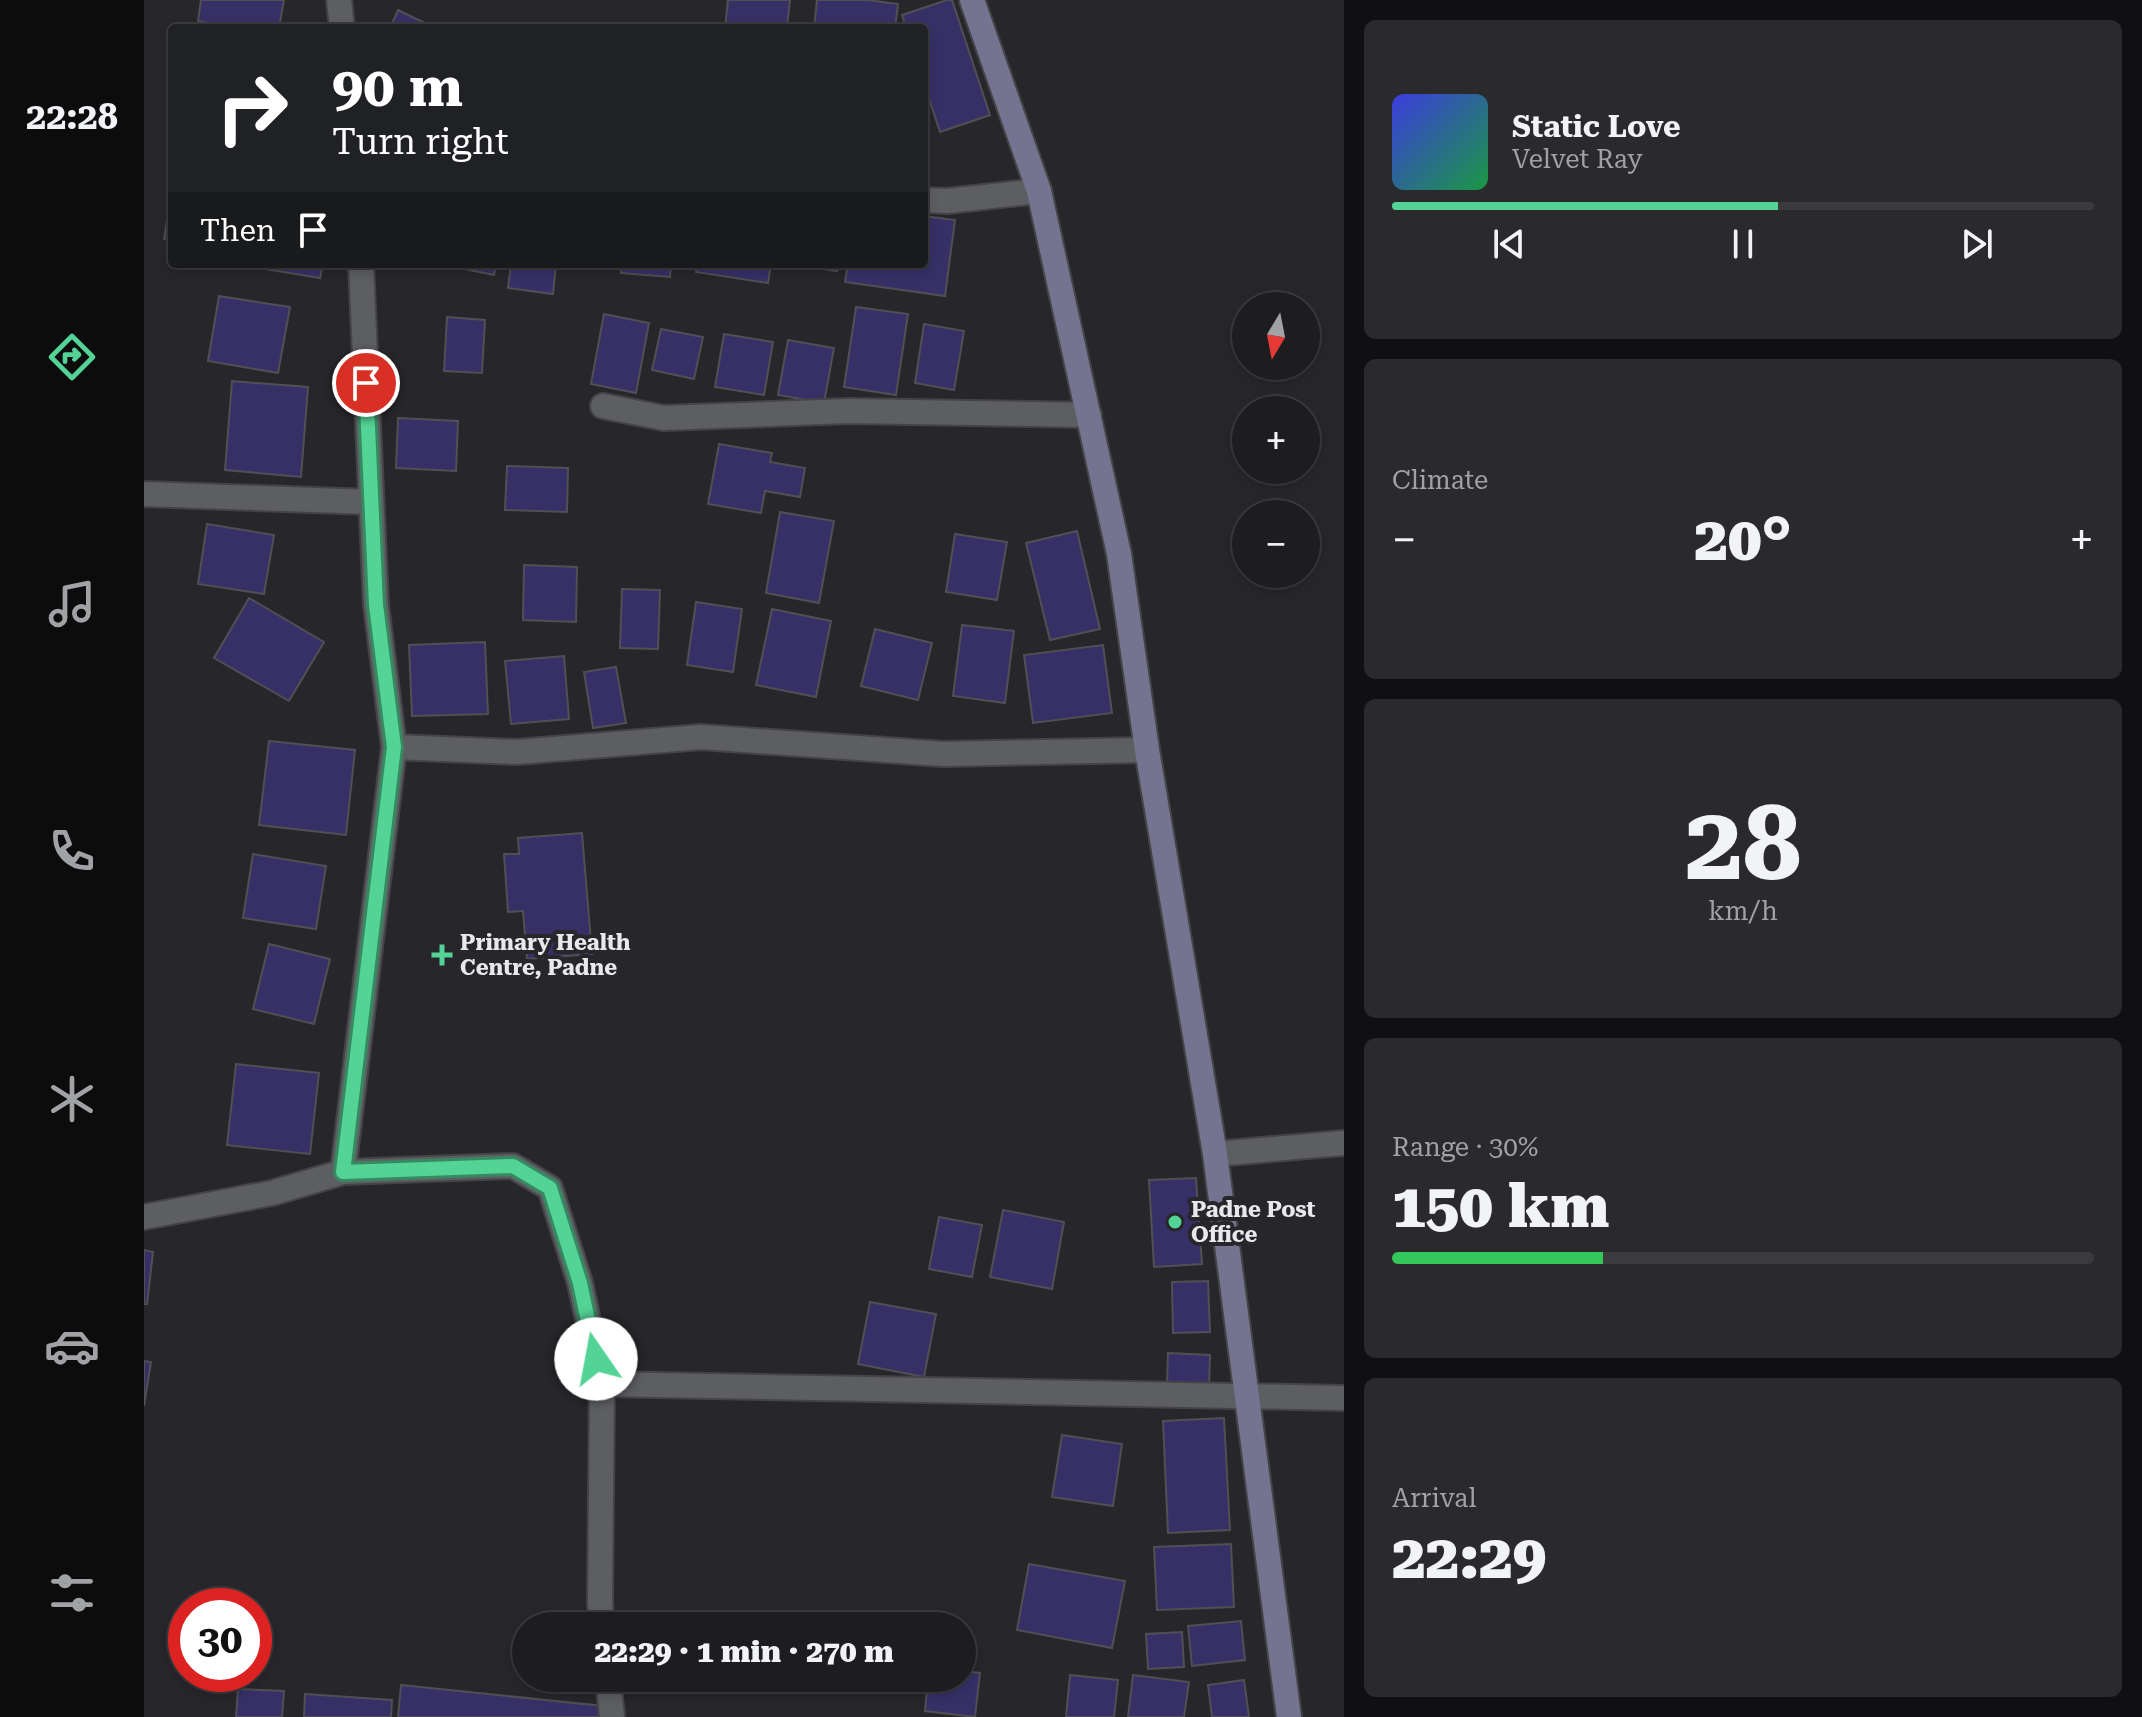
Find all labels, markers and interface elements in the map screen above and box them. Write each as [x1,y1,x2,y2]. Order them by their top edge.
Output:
text: 90 m [332,54,463,120]
icon: right [200,56,304,160]
text: 22:28 [26,96,118,138]
text: Static Love [1512,109,1681,144]
text: Turn right [332,121,509,163]
text: Velvet Ray [1512,144,1643,174]
icon: arrive [291,208,335,252]
text: Then [200,213,275,248]
icon: previous [1487,222,1531,266]
icon: pause [1721,222,1765,266]
icon: next [1955,222,1999,266]
north arrow [1232,292,1320,380]
map controls [1232,292,1320,588]
icon: directions [44,329,100,385]
pin [332,349,400,417]
icon: arrive [344,361,388,405]
button: + [1232,396,1320,484]
text: Climate [1392,465,1488,495]
button: − [1232,500,1320,588]
text: 20° [1694,504,1792,575]
text: − [1392,514,1417,566]
text: + [2069,514,2094,566]
icon: music [44,576,100,632]
text: 28 [1685,783,1801,904]
icon: phone [44,823,100,879]
text: km/h [1708,896,1778,926]
place label: Primary Health Centre, Padne [460,930,631,980]
marker: Primary Health Centre, Padne [431,944,453,966]
icon: climate [44,1071,100,1127]
text: Range · 30% [1392,1132,1538,1162]
text: 150 km [1392,1171,1609,1242]
place label: Padne Post Office [1191,1197,1316,1247]
marker: Padne Post Office [1166,1213,1184,1231]
position arrow [554,1317,638,1401]
icon: car [44,1318,100,1374]
text: Arrival [1392,1483,1477,1513]
text: 22:29 [1392,1522,1546,1593]
icon: filters [44,1565,100,1621]
speed limit sign: 30 [168,1588,272,1692]
text: 22:29 · 1 min · 270 m [594,1634,894,1669]

